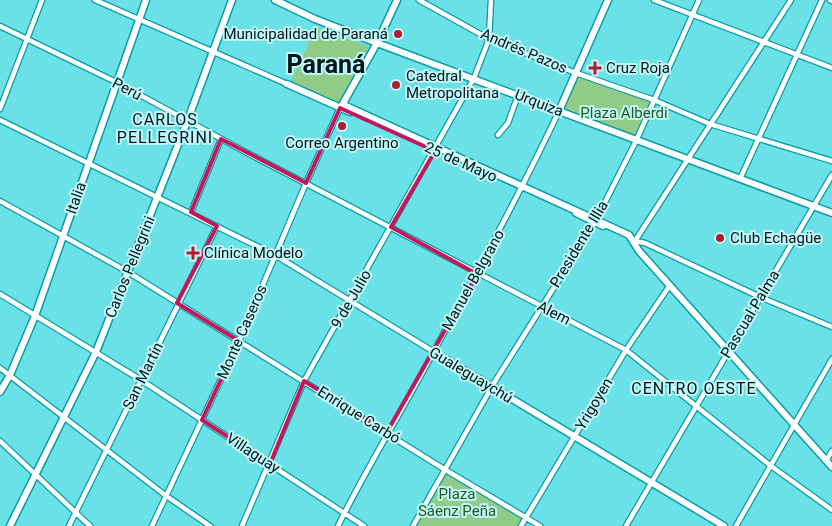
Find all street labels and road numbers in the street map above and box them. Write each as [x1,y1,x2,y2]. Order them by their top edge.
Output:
street label: Andrés Pazos [478,25,570,77]
street label: Perú [109,74,145,104]
street label: Urquiza [512,86,566,120]
street label: 25 de Mayo [422,138,500,186]
street label: Italia [62,180,90,216]
street label: Presidente Illia [546,197,612,291]
street label: Carlos Pellegrini [101,213,159,321]
street label: Manuel Belgrano [438,227,508,333]
street label: 9 de Julio [327,266,375,332]
street label: Pascual Palma [717,267,783,361]
street label: Monte Caseros [213,282,271,382]
street label: Alem [535,297,573,329]
street label: San Martín [119,339,167,413]
street label: Gualeguaychú [426,343,516,407]
street label: Yrigoyen [571,375,617,433]
street label: Enrique Carbó [314,382,404,448]
street label: Villaguay [223,429,283,477]

